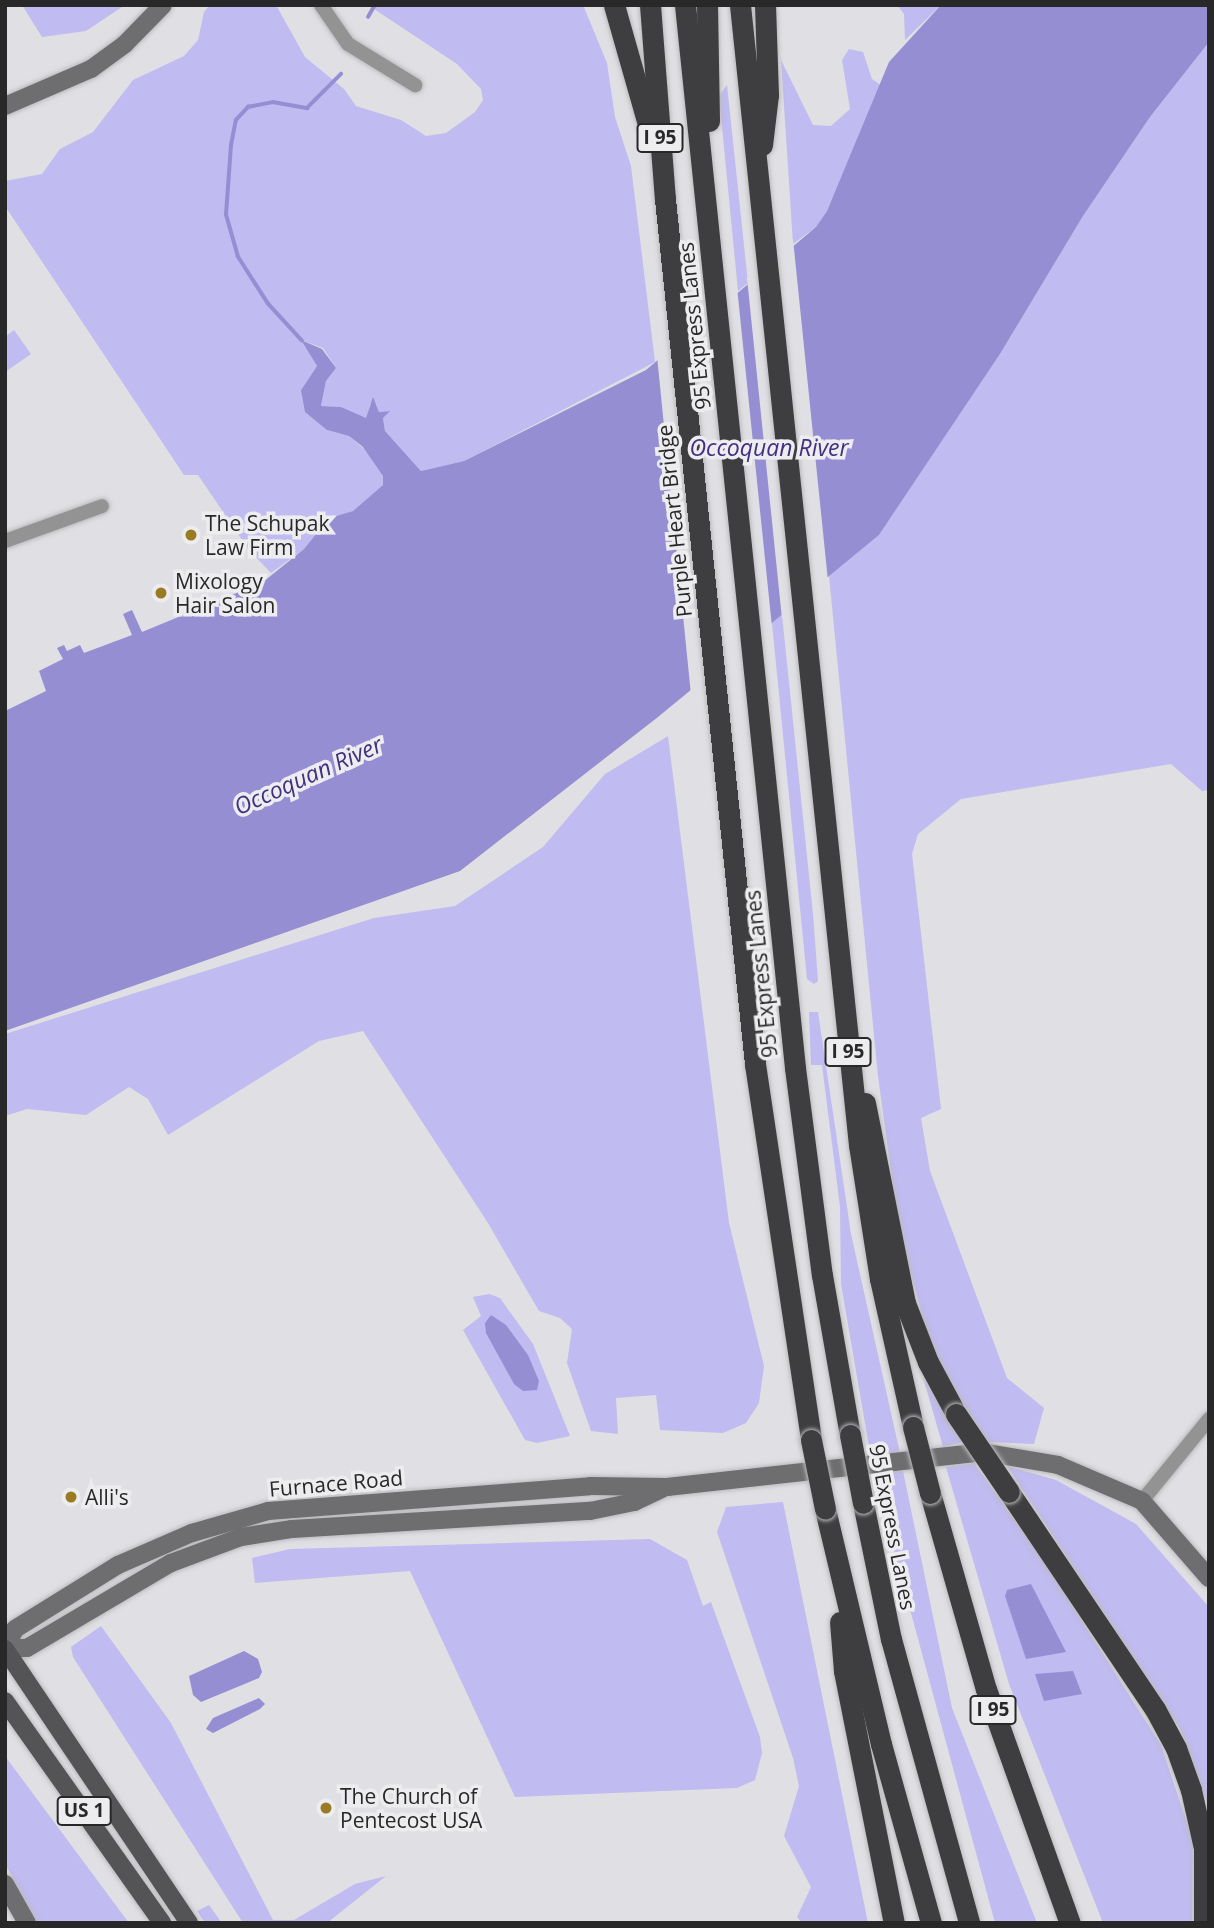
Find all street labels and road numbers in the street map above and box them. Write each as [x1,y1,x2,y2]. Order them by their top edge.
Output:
road number: I 95 [636,122,684,154]
street label: 95 Express Lanes [673,241,715,411]
street label: Purple Heart Bridge [651,423,697,619]
street label: 95 Express Lanes [740,889,782,1059]
road number: I 95 [824,1036,872,1068]
street label: 95 Express Lanes [865,1442,921,1612]
street label: Furnace Road [268,1465,404,1501]
road number: I 95 [968,1694,1018,1726]
road number: US 1 [56,1796,112,1826]

